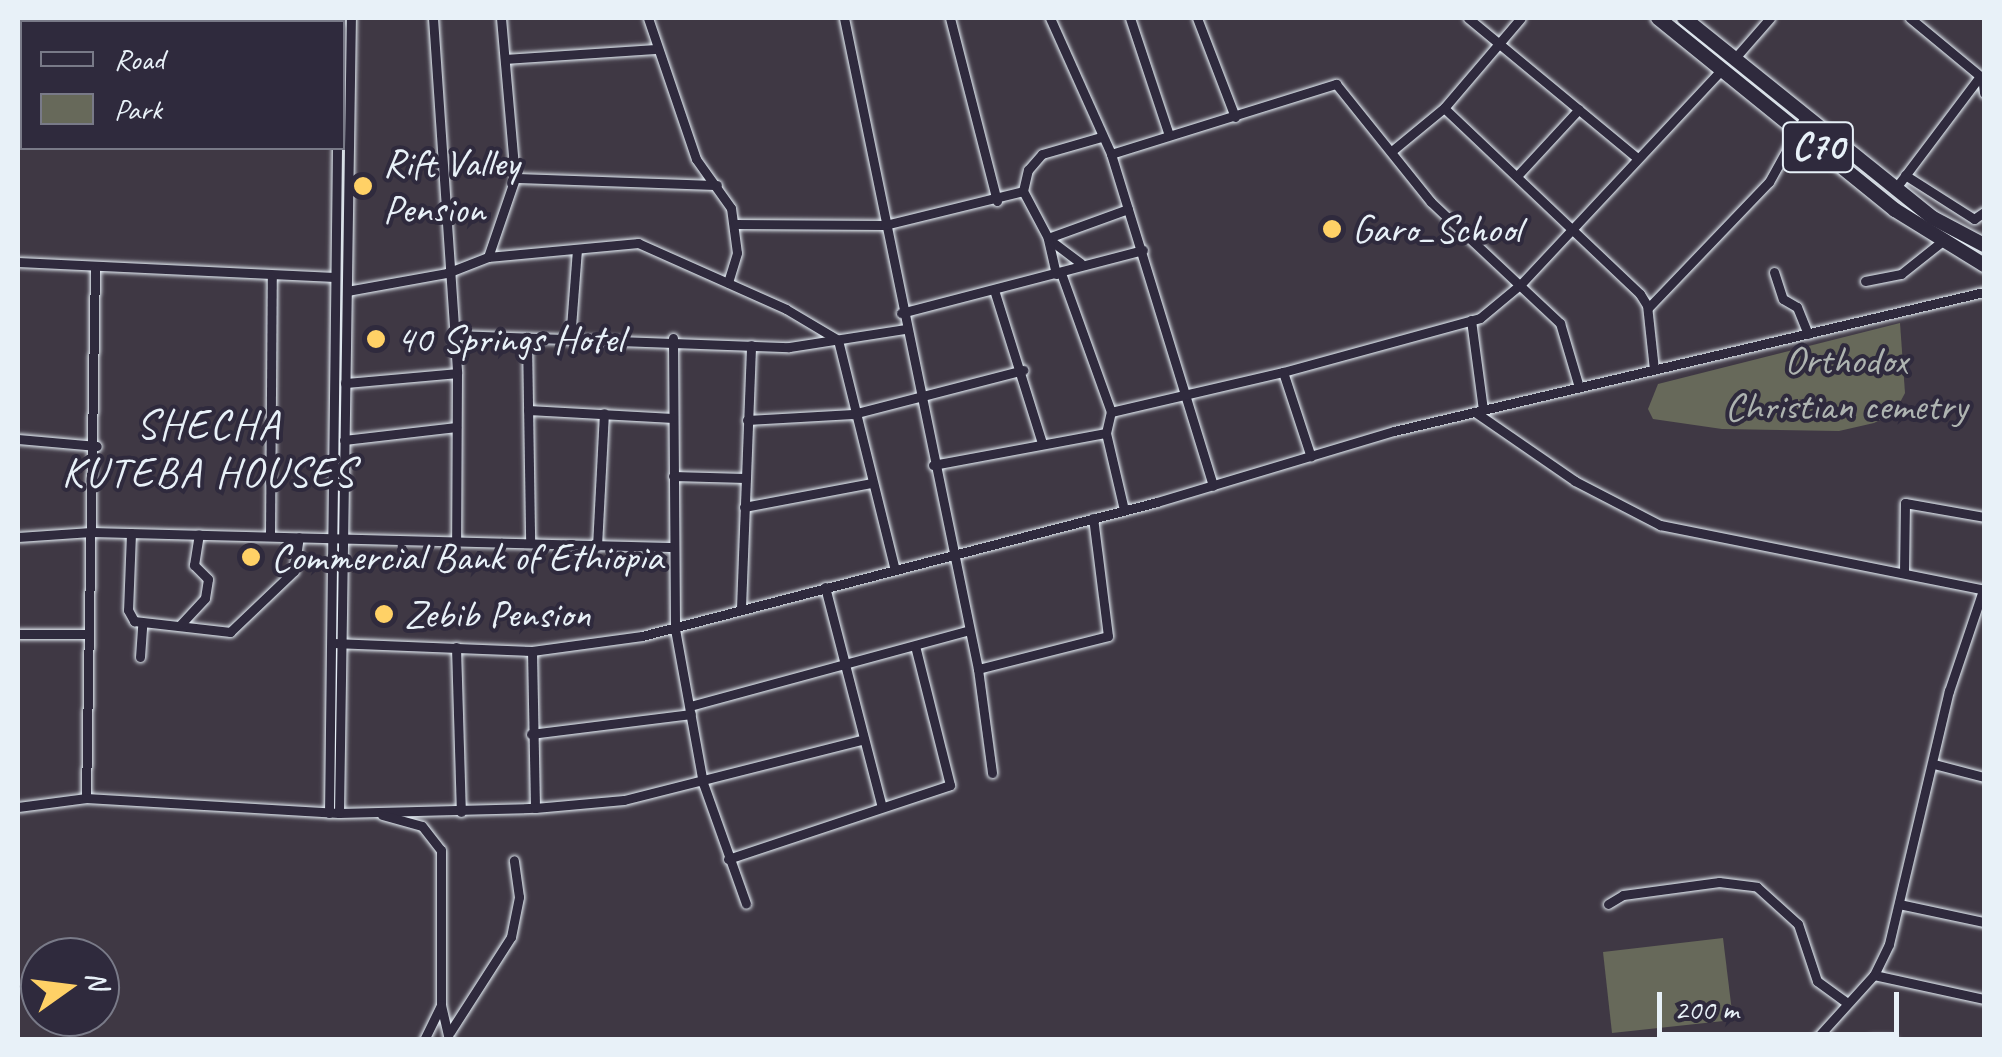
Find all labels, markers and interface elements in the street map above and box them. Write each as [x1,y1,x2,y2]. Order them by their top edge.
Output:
legend [20,20,345,150]
text: Road [114,40,164,78]
text: Park [114,90,162,128]
road number: C70 [1780,114,1856,180]
place label: Rift Valley Pension [383,139,520,233]
marker: Rift Valley Pension [352,175,374,197]
place label: Garo_School [1352,205,1521,253]
marker: Garo_School [1321,218,1343,240]
place label: 40 Springs Hotel [396,315,623,363]
marker: 40 Springs Hotel [365,328,387,350]
park label: Orthodox Christian cemetry [1724,336,1968,430]
district label: SHECHA KUTEBA HOUSES [63,400,355,498]
place label: Commercial Bank of Ethiopia [271,533,664,581]
marker: Commercial Bank of Ethiopia [240,546,262,568]
place label: Zebib Pension [404,590,590,638]
marker: Zebib Pension [373,603,395,625]
north arrow [20,937,120,1037]
text: N [79,967,117,993]
scale bar [1662,972,1904,1034]
text: 200 m [1674,990,1739,1028]

